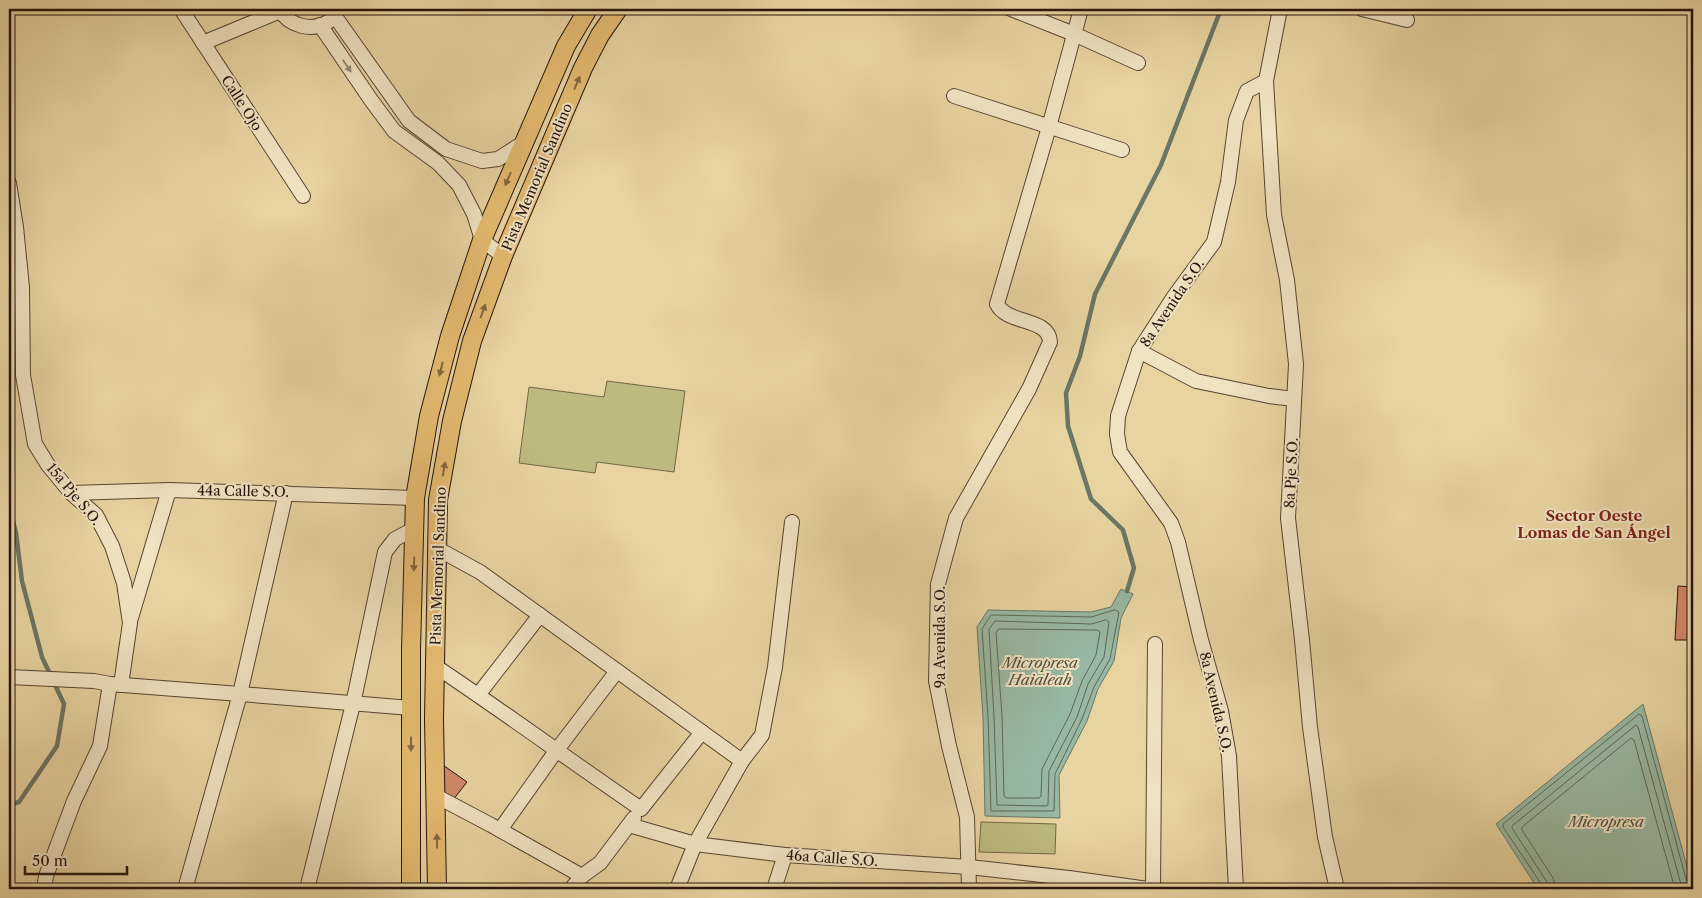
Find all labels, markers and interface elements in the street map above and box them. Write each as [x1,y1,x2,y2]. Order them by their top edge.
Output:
one-way arrow [343,59,352,72]
street label: Calle Ojo [217,72,267,134]
one-way arrow [573,76,581,90]
street label: Pista Memorial Sandino [498,100,576,254]
one-way arrow [504,172,512,187]
street label: 8a Avenida S.O. [1136,256,1208,350]
one-way arrow [479,303,487,318]
one-way arrow [437,362,445,377]
street label: 8a Pje S.O. [1280,437,1302,509]
street label: 15a Pje S.O. [43,459,105,529]
one-way arrow [440,460,448,476]
street label: 44a Calle S.O. [197,481,289,501]
street label: Pista Memorial Sandino [426,486,450,646]
district label: Sector Oeste Lomas de San Ángel [1517,506,1671,542]
one-way arrow [409,556,417,572]
street label: 9a Avenida S.O. [931,586,949,688]
street label: 8a Avenida S.O. [1196,650,1236,754]
water label: Micropresa Haialeah [1000,653,1078,689]
one-way arrow [407,736,415,752]
water label: Micropresa [1566,812,1644,831]
one-way arrow [432,832,440,848]
scale bar [25,843,128,875]
street label: 46a Calle S.O. [785,846,879,870]
text: 50 m [32,851,68,870]

